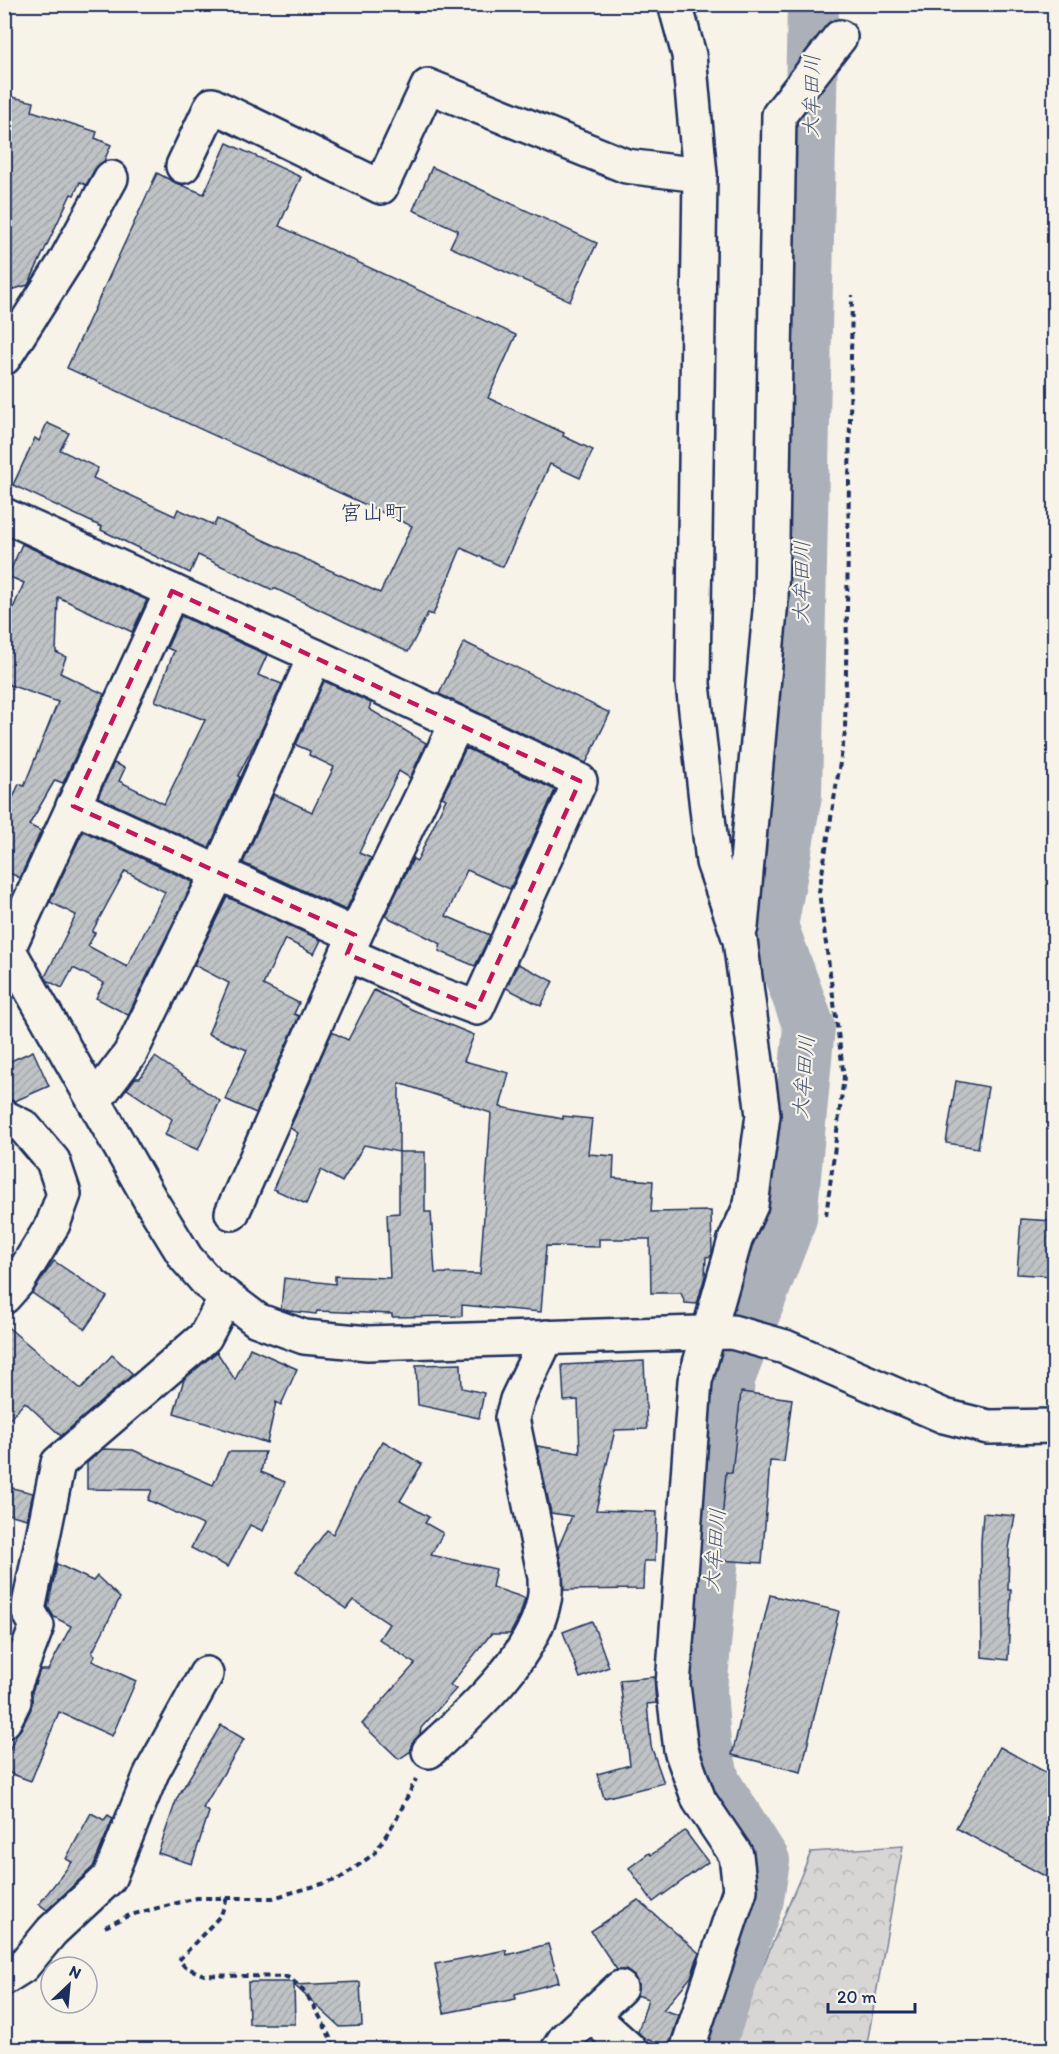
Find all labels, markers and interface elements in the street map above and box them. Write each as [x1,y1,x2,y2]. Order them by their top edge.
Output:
water label: 大牟田川 [798,54,824,138]
district label: 宮山町 [340,499,406,526]
water label: 大牟田川 [788,540,814,624]
water label: 大牟田川 [787,1034,819,1120]
water label: 大牟田川 [698,1507,730,1593]
north arrow [39,1955,99,2015]
text: N [66,1961,84,1983]
scale bar [828,1976,915,2014]
text: 20 m [837,1986,877,2008]

